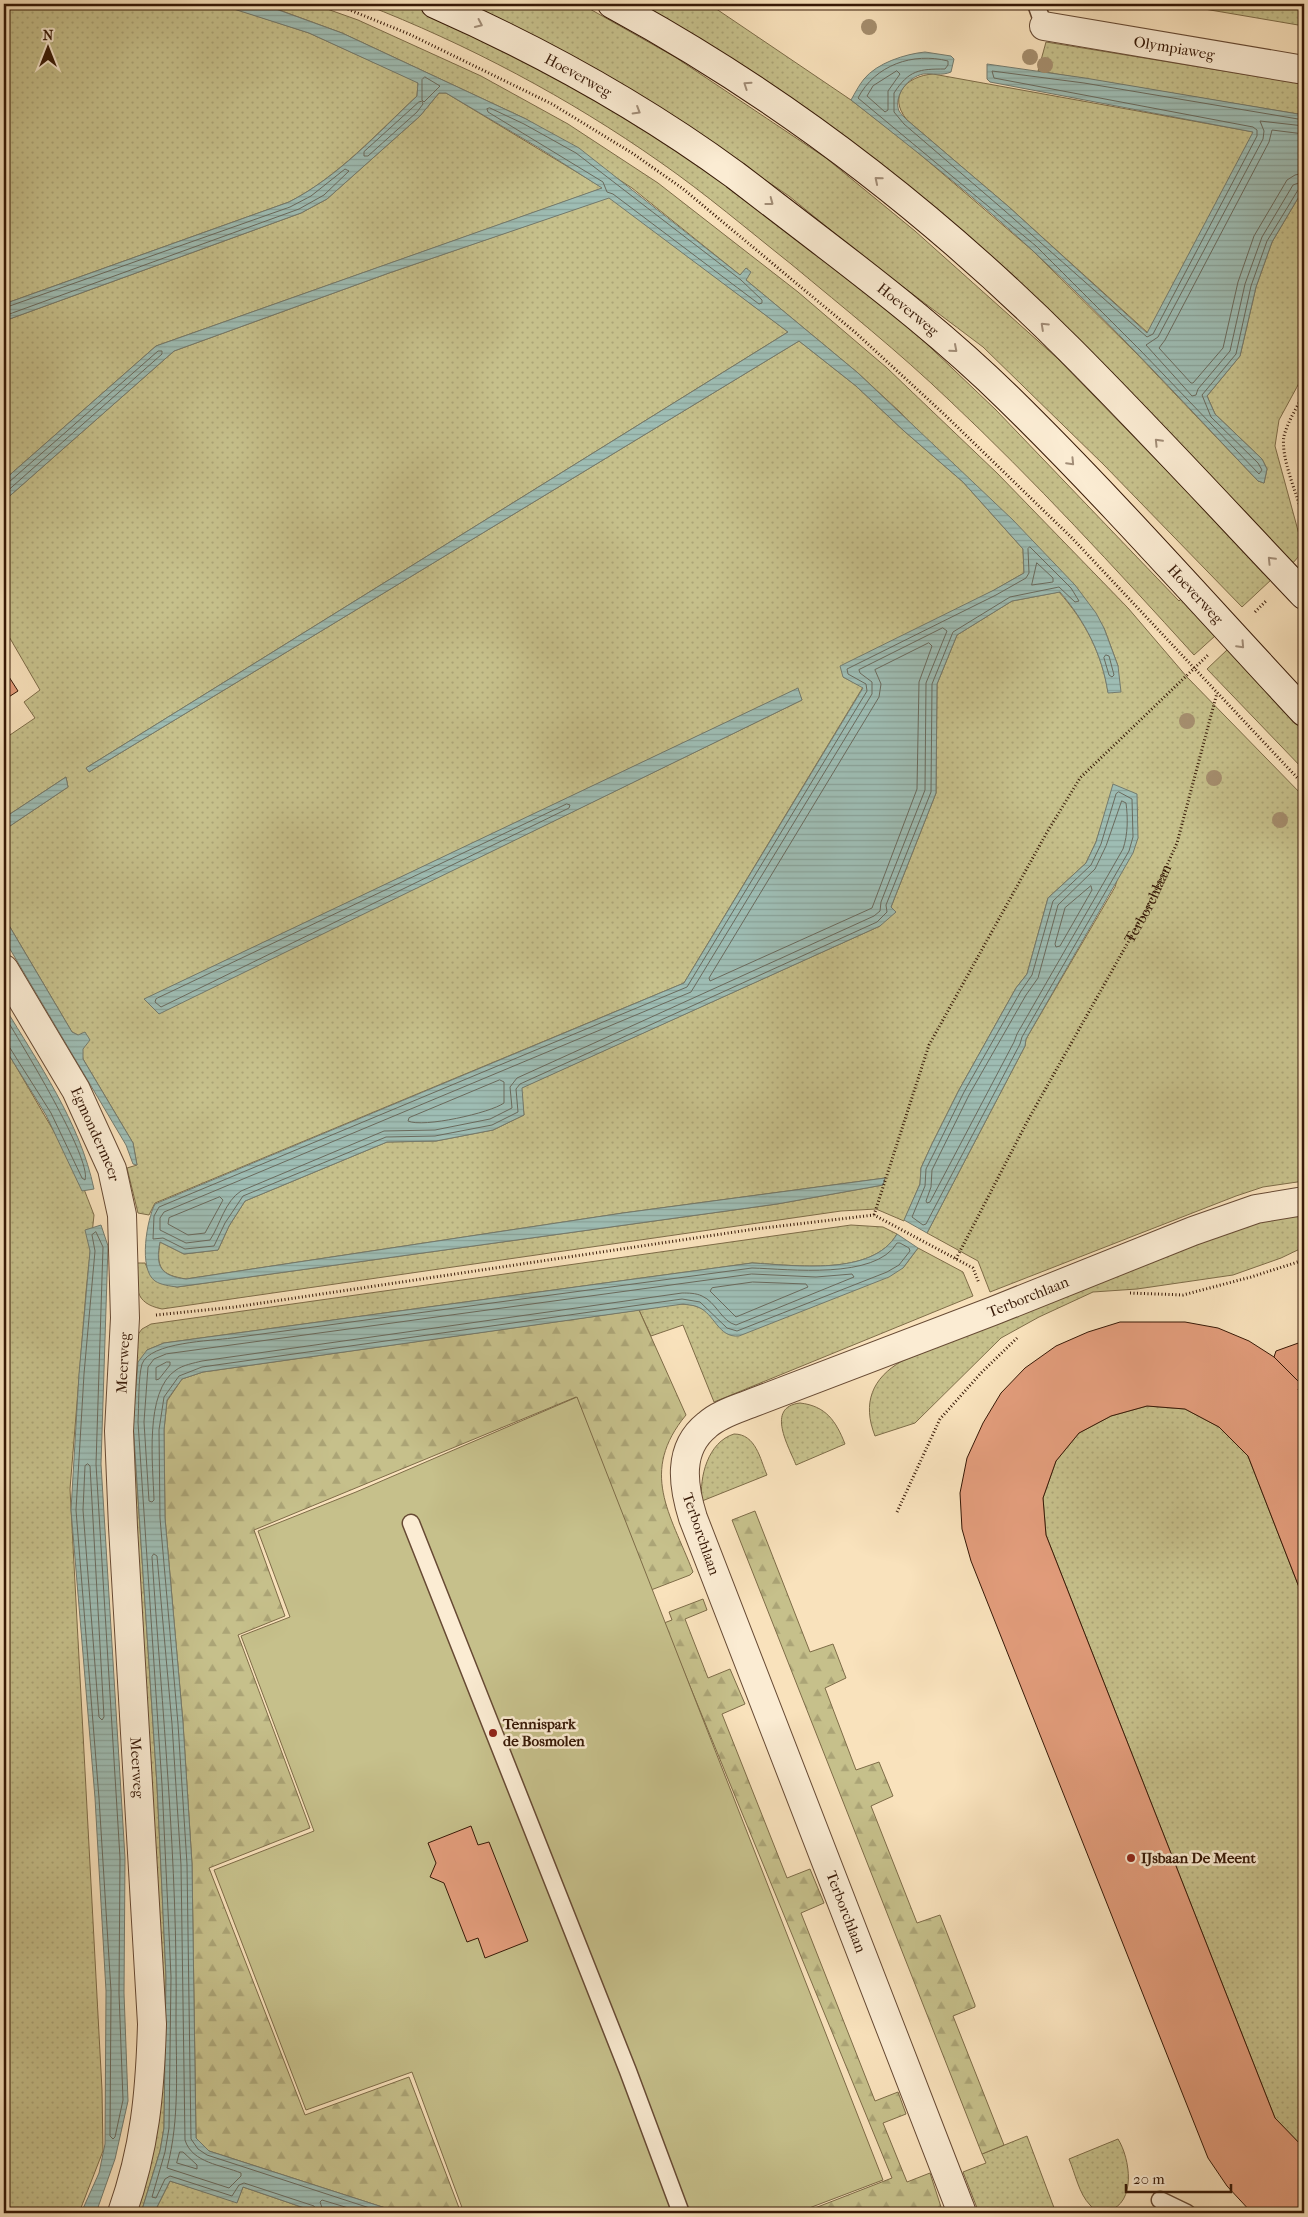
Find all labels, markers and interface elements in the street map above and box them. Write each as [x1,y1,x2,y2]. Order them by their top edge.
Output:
one-way arrow [474,17,483,28]
north arrow [22,22,72,72]
text: N [43,27,54,44]
street label: Olympiaweg [1132,32,1217,64]
street label: Hoeverweg [542,50,616,102]
one-way arrow [743,82,752,91]
one-way arrow [631,104,640,114]
one-way arrow [875,177,884,186]
one-way arrow [764,197,773,205]
street label: Hoeverweg [874,279,943,340]
one-way arrow [1041,323,1050,332]
one-way arrow [948,344,957,352]
one-way arrow [1155,439,1164,448]
one-way arrow [1065,456,1074,465]
one-way arrow [1267,556,1276,565]
street label: Hoeverweg [1164,561,1228,628]
one-way arrow [1235,639,1244,648]
street label: Terborchlaan [1120,861,1175,946]
street label: Egmondermeer [67,1084,123,1183]
street label: Terborchlaan [985,1273,1072,1321]
street label: Meerweg [112,1331,134,1394]
street label: Terborchlaan [678,1490,724,1578]
place label: Tennispark de Bosmolen [502,1715,585,1750]
marker: Tennispark de Bosmolen [487,1727,499,1739]
street label: Meerweg [126,1737,148,1800]
place label: IJsbaan De Meent [1141,1849,1256,1867]
marker: IJsbaan De Meent [1125,1852,1137,1864]
street label: Terborchlaan [822,1869,870,1956]
scale bar [1126,2162,1230,2194]
text: 20 m [1133,2170,1165,2188]

